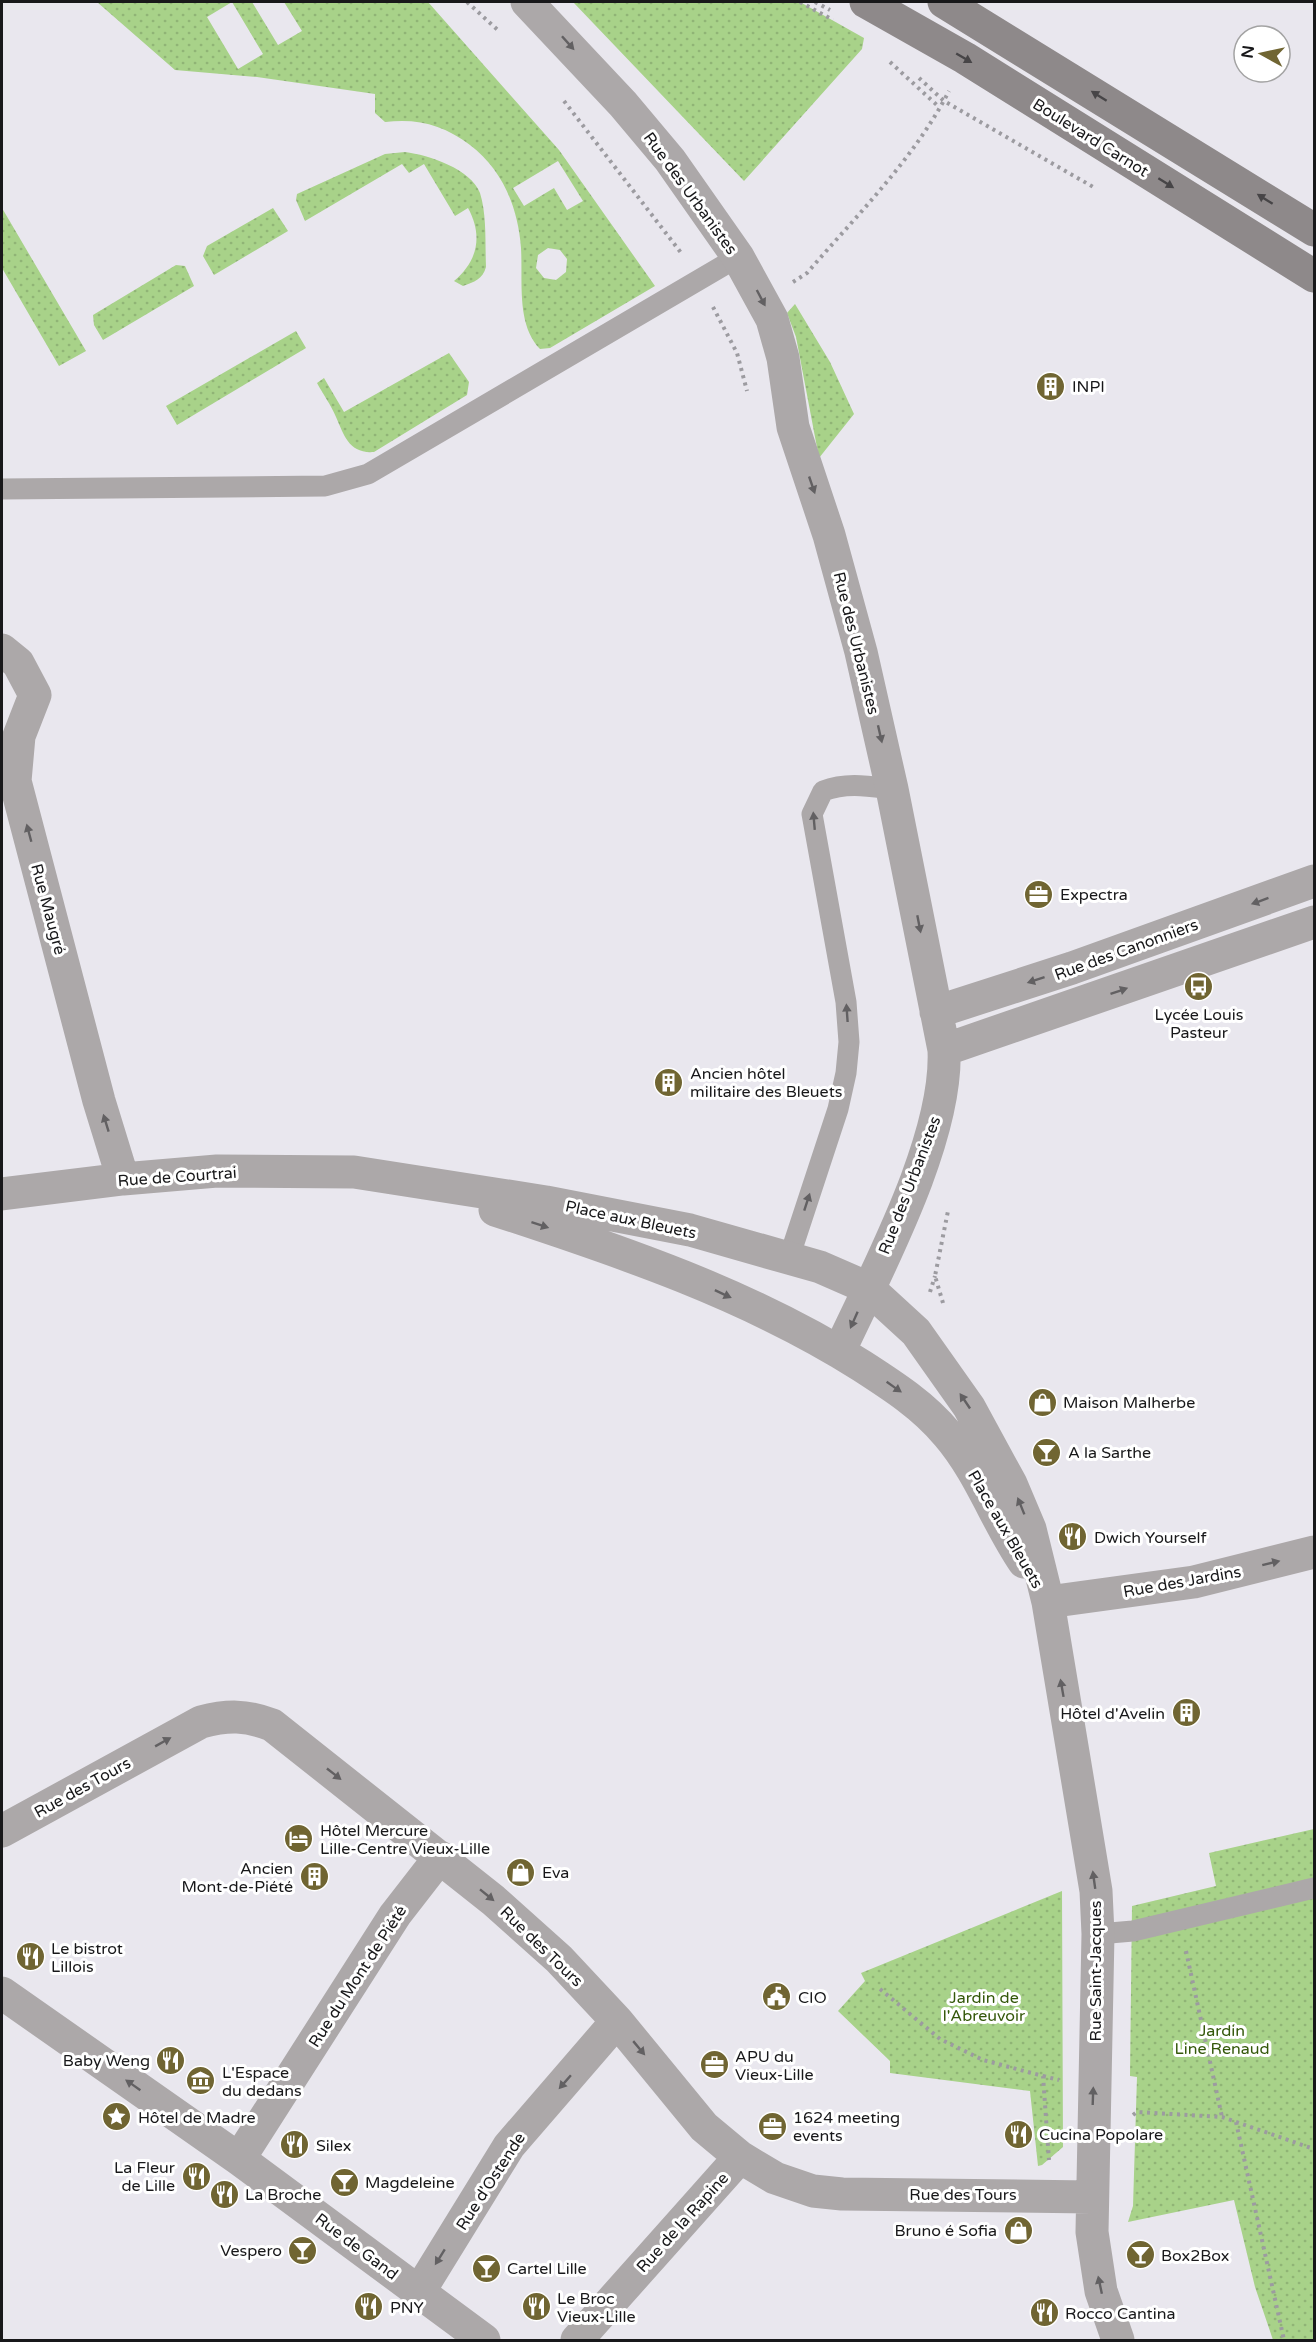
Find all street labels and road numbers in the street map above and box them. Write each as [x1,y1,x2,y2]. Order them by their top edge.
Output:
street label: Boulevard Carnot [1029,94,1152,181]
street label: Rue des Urbanistes [639,128,741,259]
street label: Rue des Urbanistes [829,570,883,717]
street label: Rue Maugré [26,861,70,957]
street label: Rue des Canonniers [1052,915,1201,985]
street label: Rue des Urbanistes [874,1113,946,1257]
street label: Rue de Courtrai [117,1163,237,1191]
street label: Place aux Bleuets [564,1196,698,1244]
street label: Place aux Bleuets [963,1467,1047,1592]
street label: Rue des Jardins [1122,1562,1243,1602]
street label: Rue des Tours [31,1753,134,1823]
street label: Rue Saint-Jacques [1086,1901,1106,2041]
street label: Rue du Mont de Piété [304,1902,411,2051]
street label: Rue des Tours [496,1902,587,1991]
street label: Rue d'Ostende [452,2129,530,2234]
street label: Rue de la Rapine [632,2168,733,2277]
street label: Rue des Tours [909,2185,1017,2205]
street label: Rue de Gand [311,2209,402,2284]

